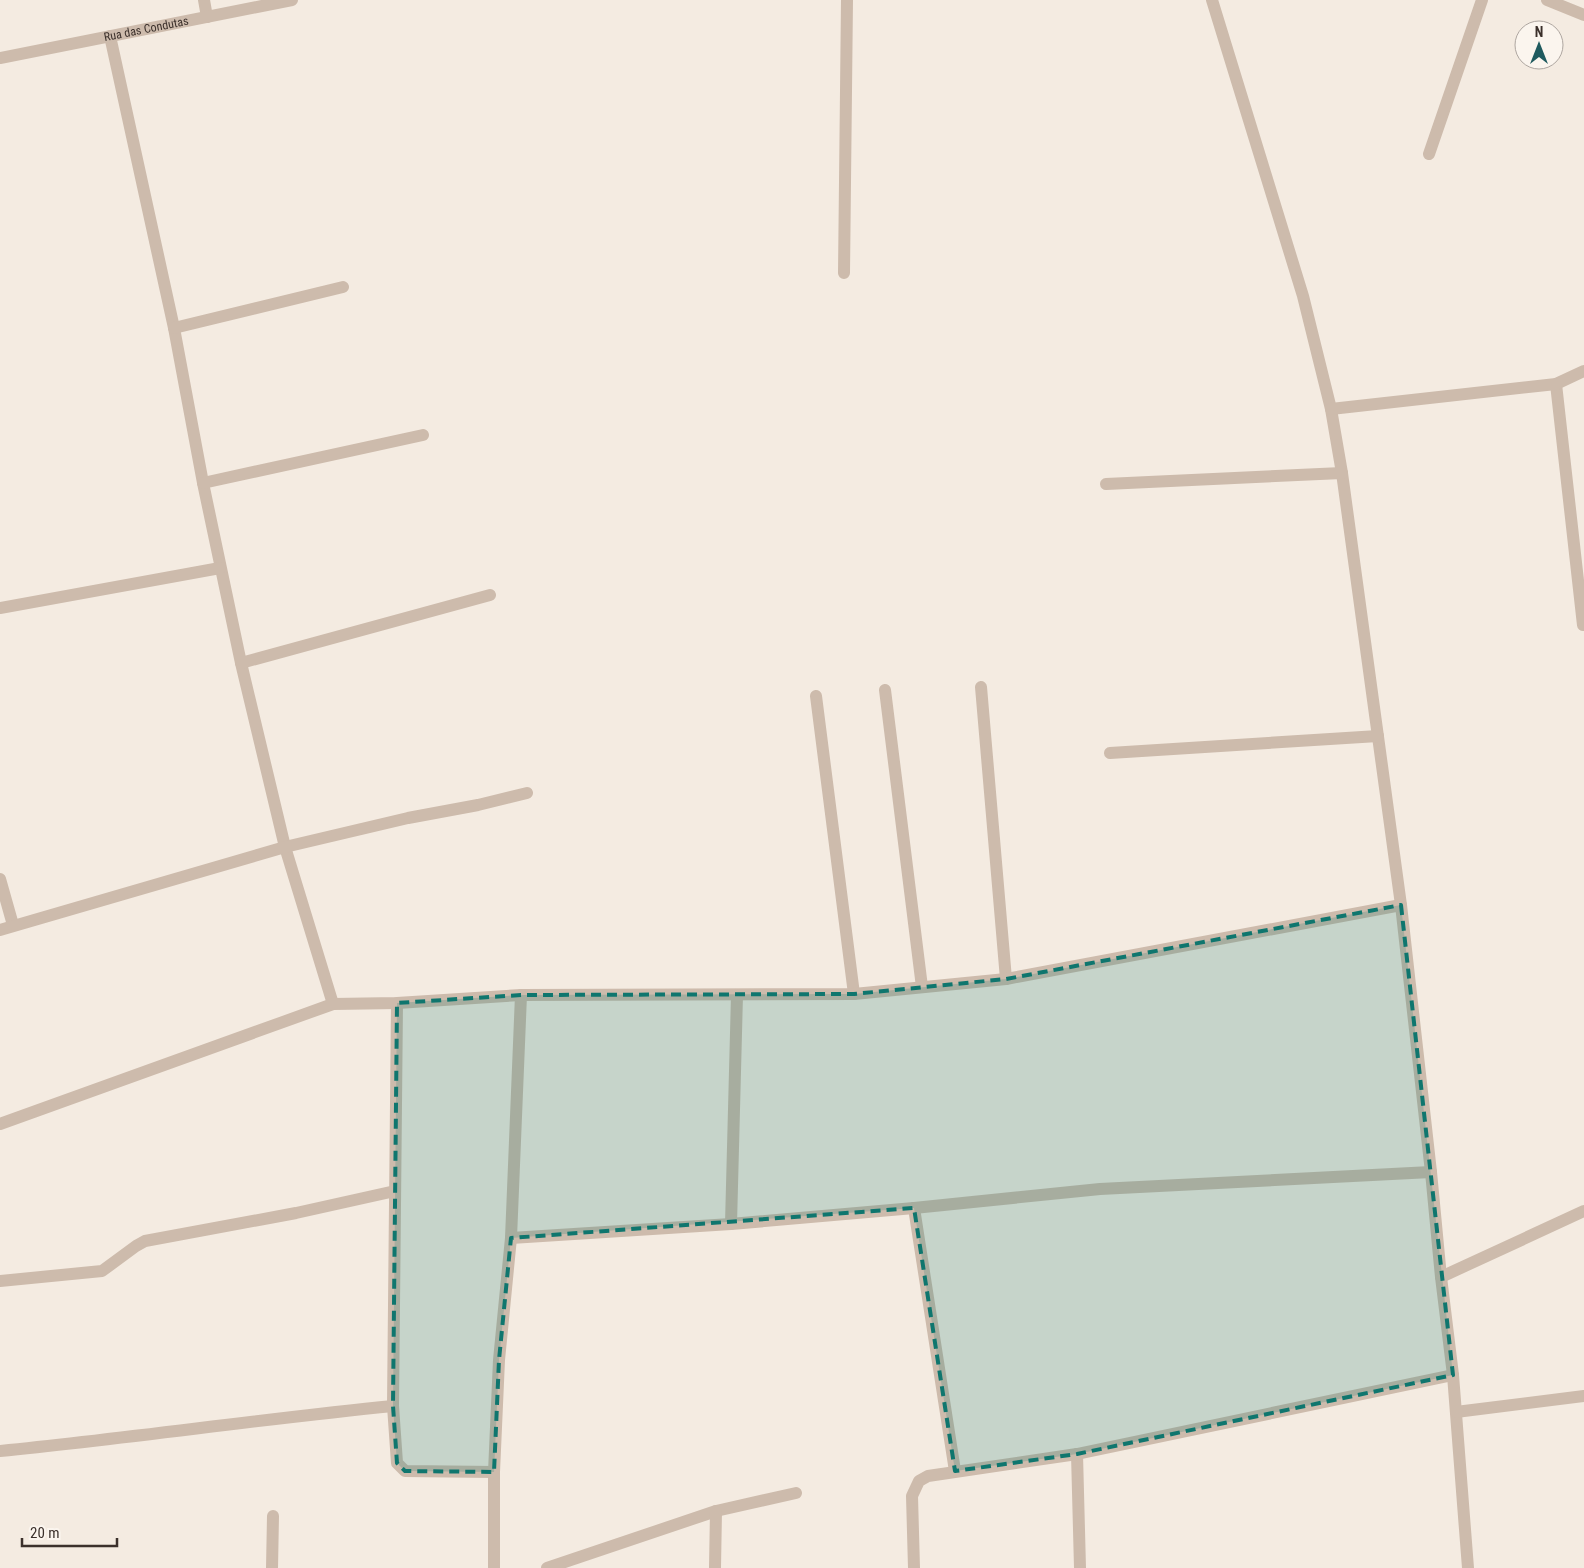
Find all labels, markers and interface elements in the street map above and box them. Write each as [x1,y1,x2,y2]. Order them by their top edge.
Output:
street label: Rua das Condutas [103,14,190,44]
north arrow [1514,20,1564,70]
text: N [1535,24,1543,40]
scale bar [22,1516,118,1548]
text: 20 m [30,1524,60,1542]

